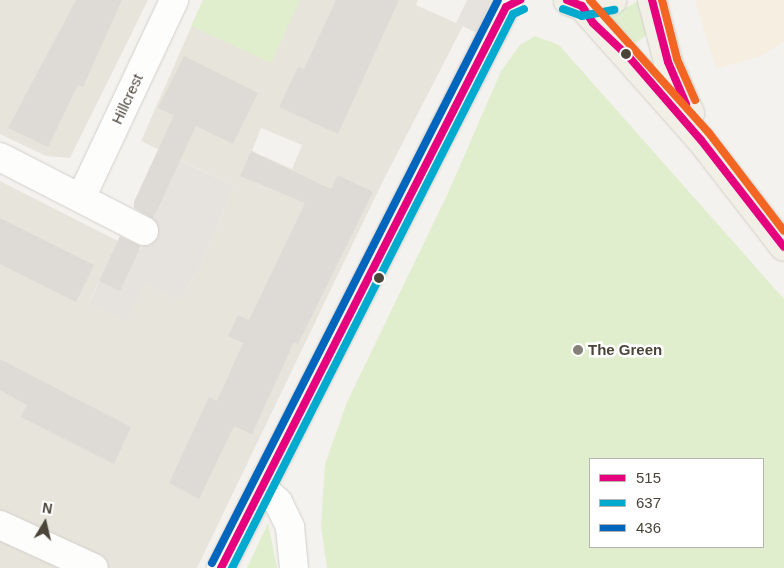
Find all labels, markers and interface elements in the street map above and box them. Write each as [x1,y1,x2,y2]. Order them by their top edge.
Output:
unlabelled marker [621,49,631,59]
street label: Hillcrest [108,71,146,127]
unlabelled marker [374,273,384,283]
place label: The Green [588,341,662,359]
marker: The Green [572,344,584,356]
legend [589,458,764,548]
text: 515 [636,469,661,486]
text: 637 [636,494,661,511]
north arrow [20,498,70,548]
text: N [41,499,54,517]
text: 436 [636,519,661,536]

